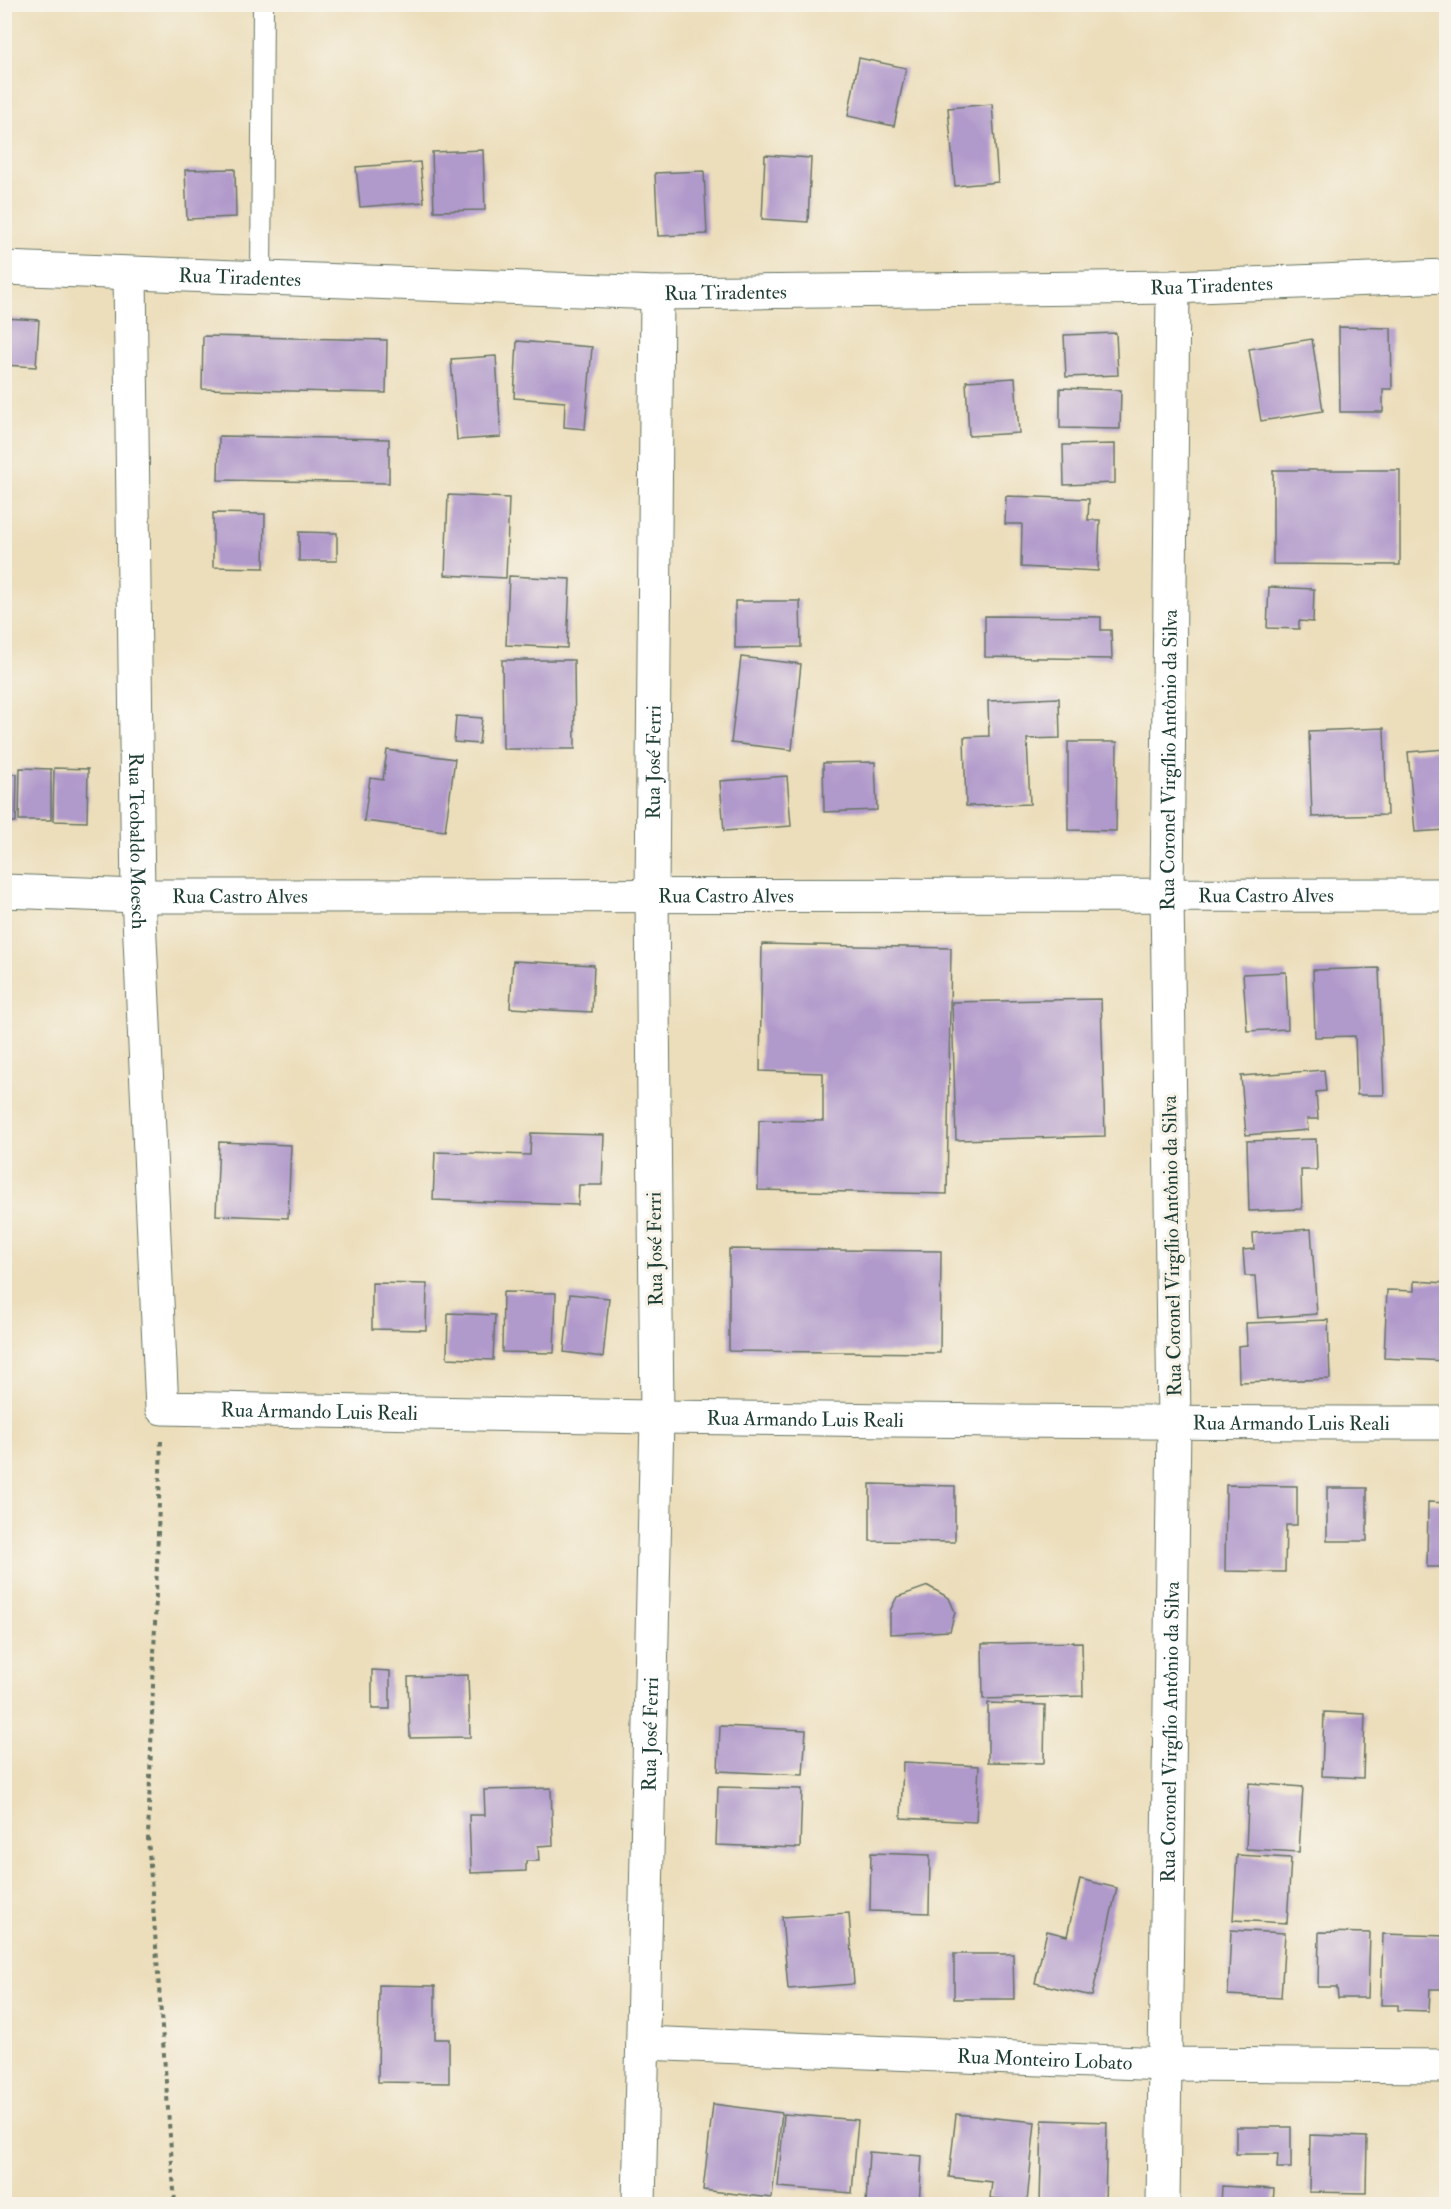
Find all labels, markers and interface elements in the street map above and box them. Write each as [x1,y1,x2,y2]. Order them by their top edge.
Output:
street label: Rua Tiradentes [178,262,302,292]
street label: Rua Tiradentes [1150,270,1273,300]
street label: Rua Tiradentes [664,279,787,305]
street label: Rua Coronel Virgílio Antônio da Silva [1154,609,1182,911]
street label: Rua José Ferri [640,705,666,820]
street label: Rua Teobaldo Moesch [124,753,152,930]
street label: Rua Castro Alves [172,883,308,908]
street label: Rua Castro Alves [658,883,794,908]
street label: Rua Castro Alves [1198,883,1334,908]
street label: Rua Coronel Virgílio Antônio da Silva [1157,1095,1187,1397]
street label: Rua José Ferri [642,1192,668,1306]
street label: Rua Armando Luis Reali [220,1397,418,1426]
street label: Rua Armando Luis Reali [706,1405,904,1433]
street label: Rua Armando Luis Reali [1193,1410,1390,1435]
street label: Rua Coronel Virgílio Antônio da Silva [1155,1580,1184,1883]
street label: Rua José Ferri [636,1677,664,1792]
street label: Rua Monteiro Lobato [956,2043,1133,2075]

